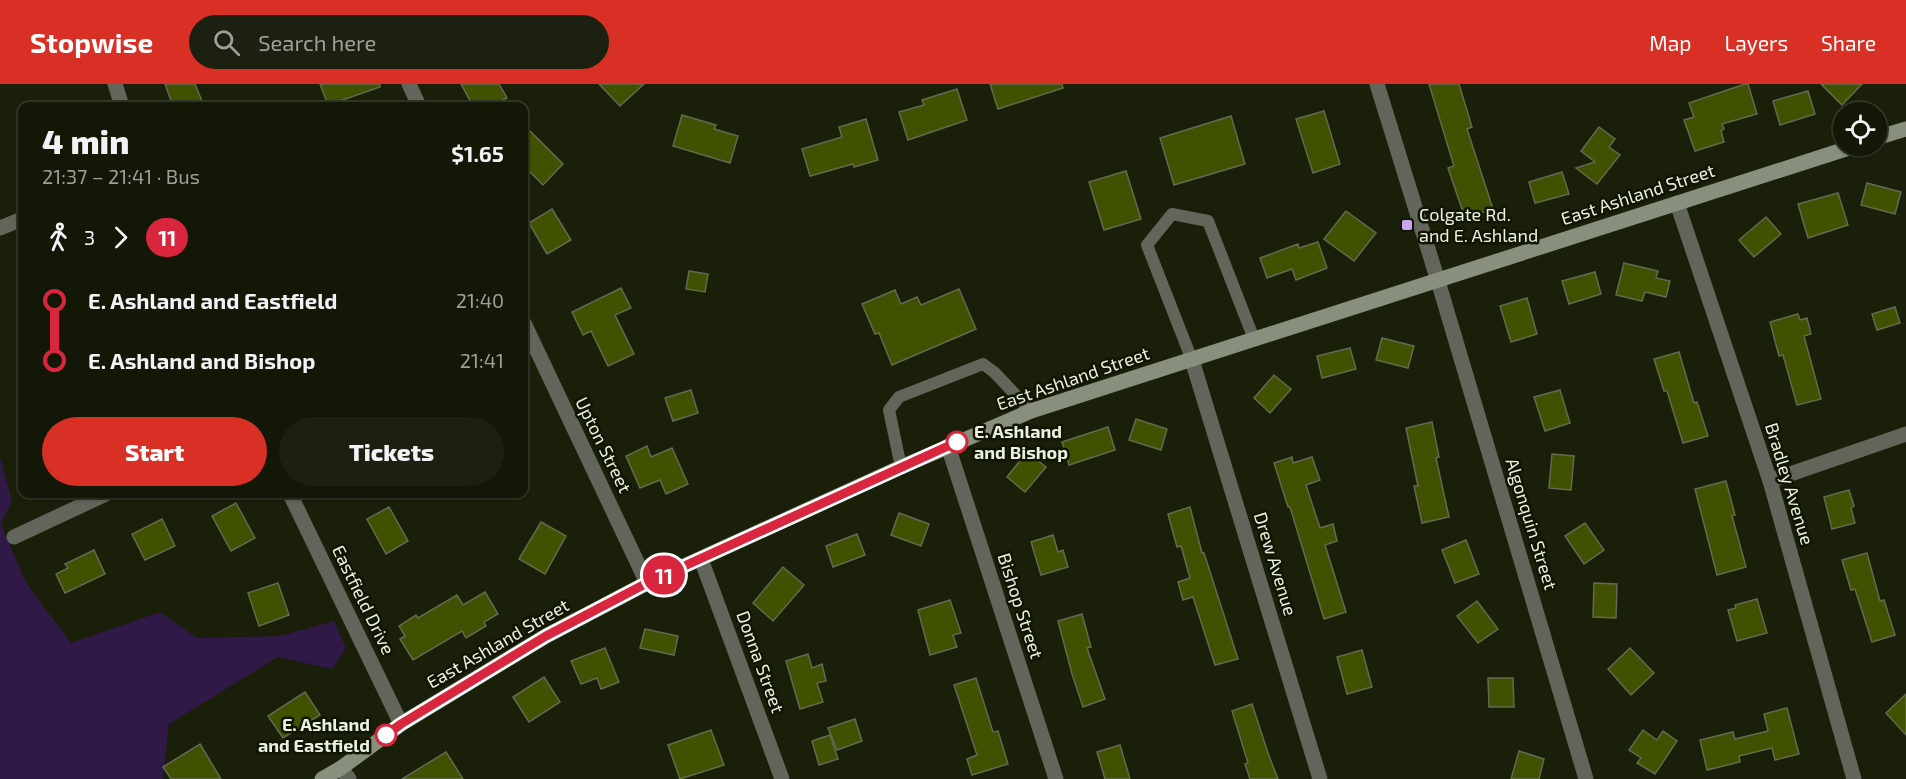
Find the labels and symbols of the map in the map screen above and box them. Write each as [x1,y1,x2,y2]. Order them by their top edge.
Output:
street label: East Ashland Street [1558,159,1717,229]
place label: Colgate Rd. and E. Ashland [1419,203,1538,246]
marker: Colgate Rd. and E. Ashland [1400,218,1414,232]
street label: East Ashland Street [993,342,1152,415]
street label: Upton Street [571,393,637,496]
place label: E. Ashland and Bishop [974,420,1068,463]
street label: Bradley Avenue [1761,420,1819,547]
marker: E. Ashland and Bishop [946,431,968,453]
street label: Algonquin Street [1501,455,1562,592]
street label: Drew Avenue [1250,509,1302,618]
street label: Eastfield Drive [328,541,400,658]
street label: Bishop Street [994,550,1048,661]
line badge: 11 [637,556,691,594]
street label: East Ashland Street [423,593,573,693]
street label: Donna Street [732,608,790,716]
place label: E. Ashland and Eastfield [258,713,370,756]
marker: E. Ashland and Eastfield [375,724,397,746]

